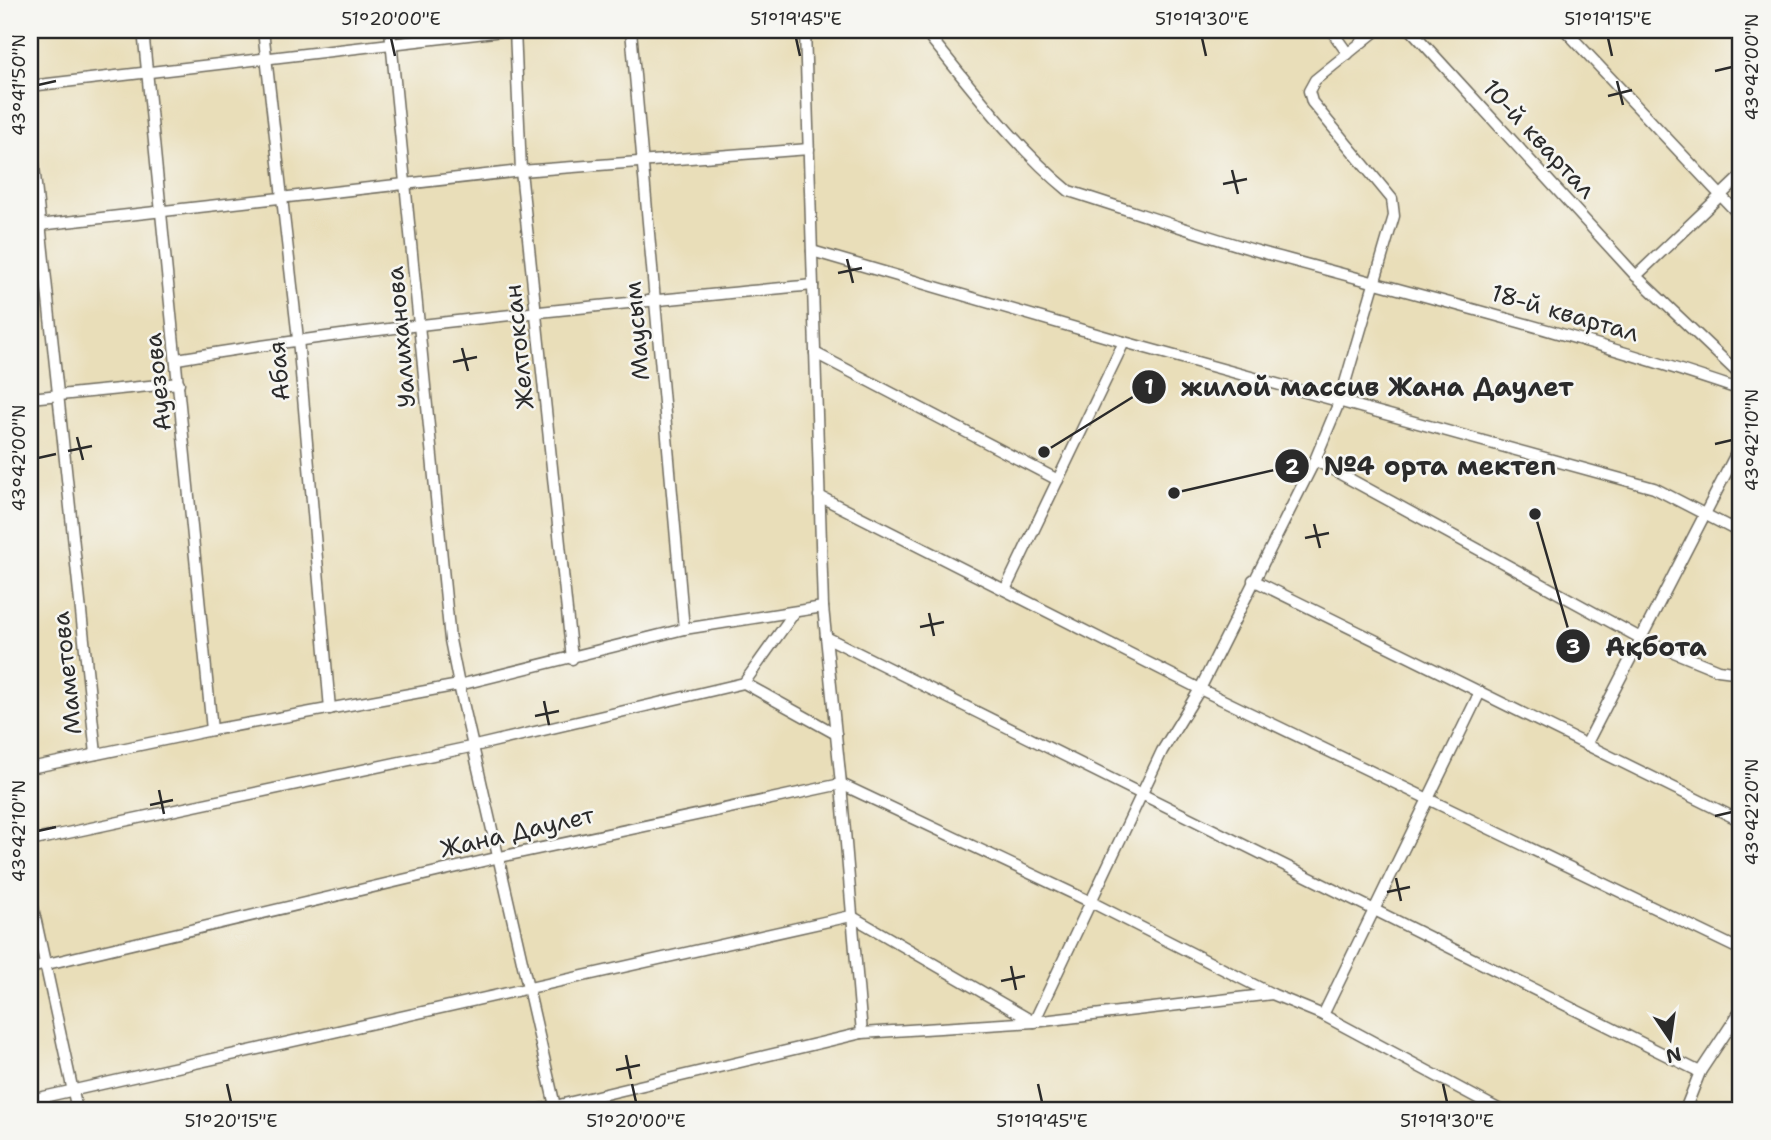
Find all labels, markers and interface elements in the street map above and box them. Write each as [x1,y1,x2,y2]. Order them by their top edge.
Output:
text: 51°20'00"E [341,7,441,31]
text: 51°19'45"E [750,7,842,31]
text: 51°19'30"E [1155,7,1249,31]
text: 51°19'15"E [1564,7,1652,31]
text: 43°42'00"N [1740,13,1764,121]
text: 43°41'50"N [7,34,31,136]
street label: 10-й квартал [1475,72,1603,206]
street label: Уалиханова [379,265,423,409]
street label: 18-й квартал [1487,277,1643,349]
street label: Маусым [617,280,657,382]
street label: Желтоксан [497,283,541,411]
street label: Ауезова [137,331,179,433]
street label: Абая [260,340,298,402]
callout: жилой массив Жана Даулет [1131,364,1587,411]
text: жилой массив Жана Даулет [1180,369,1574,404]
text: 1 [1144,373,1154,401]
text: 43°42'10"N [1740,389,1764,491]
text: 43°42'00"N [7,404,31,512]
callout: №4 орта мектеп [1274,443,1570,490]
text: №4 орта мектеп [1324,448,1556,483]
text: 2 [1285,453,1300,481]
street label: Маметова [45,610,89,736]
callout: Ақбота [1556,623,1721,670]
text: Ақбота [1605,629,1707,664]
text: 3 [1566,633,1580,661]
text: 43°42'20"N [1740,759,1764,865]
text: 43°42'10"N [7,780,31,882]
street label: Жана Даулет [437,799,598,865]
north arrow [1634,1004,1704,1074]
text: N [1664,1041,1684,1069]
text: 51°20'15"E [184,1109,278,1133]
text: 51°20'00"E [586,1109,686,1133]
text: 51°19'45"E [996,1109,1088,1133]
text: 51°19'30"E [1400,1109,1494,1133]

